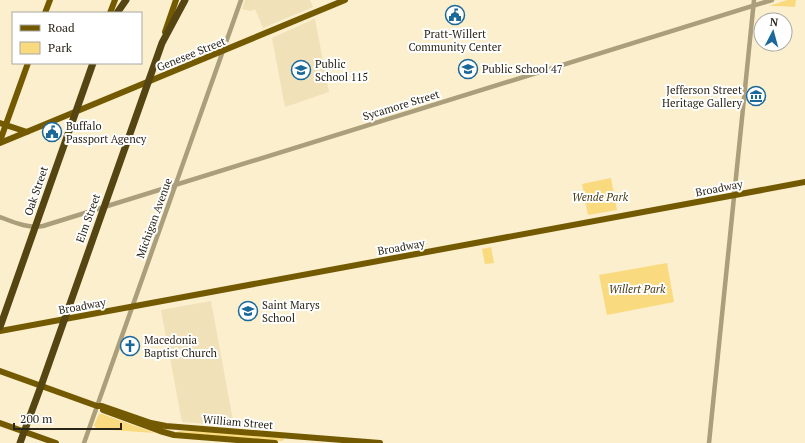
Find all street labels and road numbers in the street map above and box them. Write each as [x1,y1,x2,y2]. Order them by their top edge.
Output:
street label: Genesee Street [155,34,227,74]
street label: Sycamore Street [361,87,441,123]
street label: Oak Street [21,164,51,218]
street label: Michigan Avenue [133,176,175,260]
street label: Broadway [694,176,744,199]
street label: Elm Street [73,192,103,244]
street label: Broadway [376,236,426,258]
street label: Broadway [57,295,107,317]
street label: William Street [202,412,274,432]

